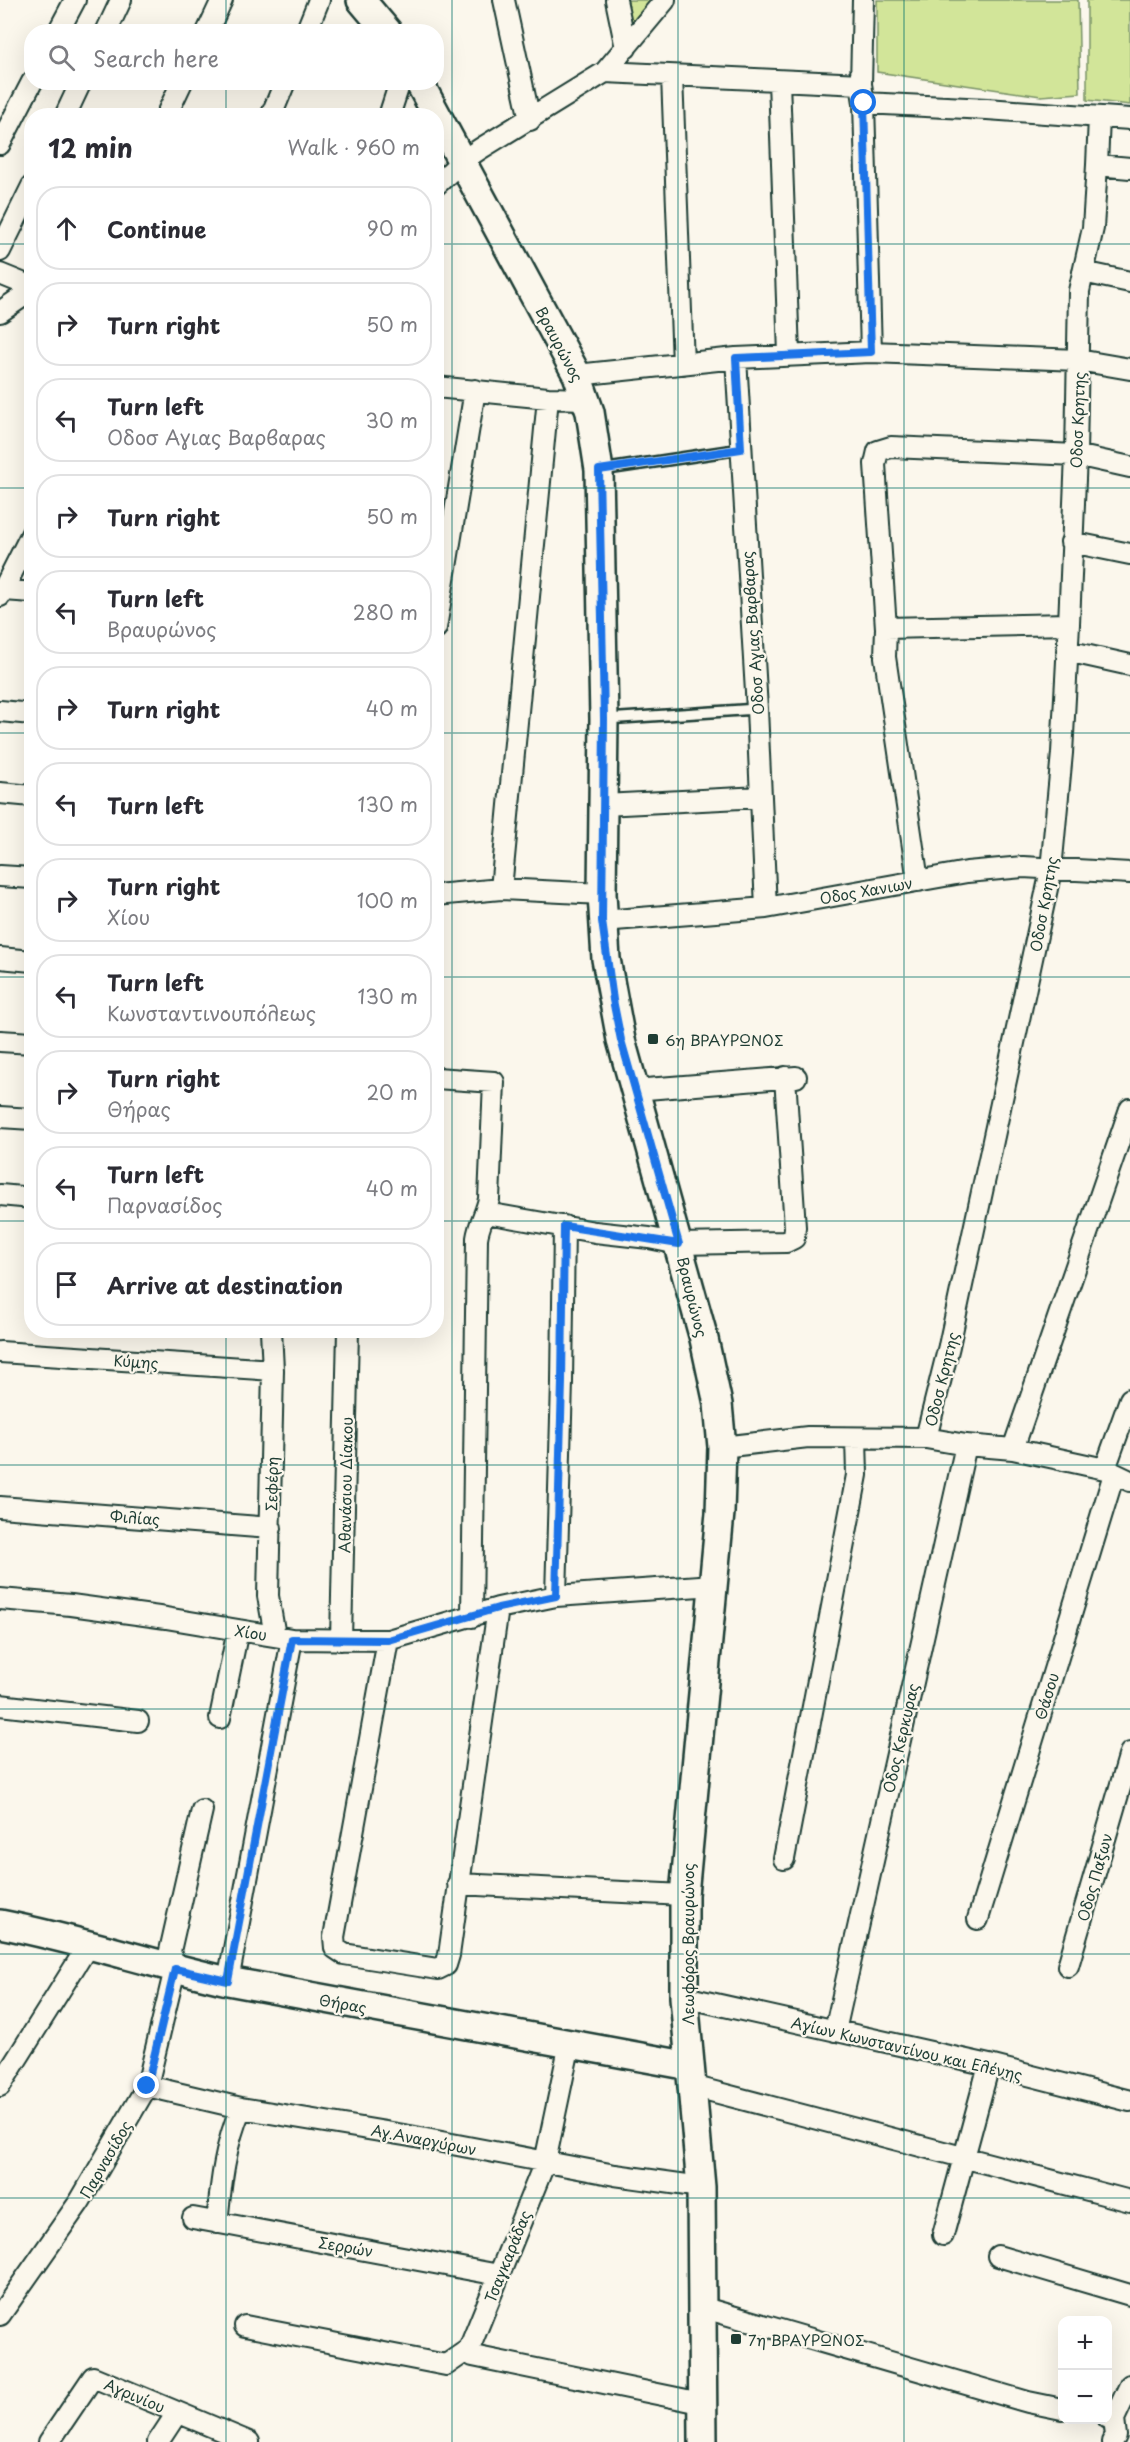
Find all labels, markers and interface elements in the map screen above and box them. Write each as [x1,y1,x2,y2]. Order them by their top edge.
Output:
search box [24,24,444,90]
icon: search [45,41,78,74]
text: Search here [93,41,219,74]
route start [850,89,876,115]
text: 12 min [48,128,133,167]
text: Walk · 960 m [287,132,420,162]
icon: ahead [50,212,83,245]
text: Continue [107,212,206,245]
text: 90 m [367,213,418,243]
street label: Βραυρώνος [531,302,590,386]
icon: right [50,308,83,341]
text: Turn right [107,308,220,341]
text: 50 m [366,309,418,339]
street label: Οδοσ Κρητης [1064,371,1090,469]
text: Turn left [107,389,204,422]
icon: left [50,404,83,437]
text: 30 m [365,405,418,435]
text: Οδοσ Αγιας Βαρβαρας [107,422,326,452]
icon: right [50,500,83,533]
text: Turn right [107,500,220,533]
text: 50 m [366,501,418,531]
street label: Οδοσ Αγιας Βαρβαρας [735,550,769,716]
text: Turn left [107,581,204,614]
icon: left [50,596,83,629]
text: 280 m [353,597,418,627]
text: Βραυρώνος [107,614,217,644]
icon: right [50,692,83,725]
text: Turn right [107,692,220,725]
text: 40 m [366,693,418,723]
icon: left [50,788,83,821]
text: Turn left [107,788,204,821]
text: 130 m [358,789,418,819]
street label: Οδοσ Κρητης [1023,854,1063,954]
text: Turn right [107,869,220,902]
street label: Οδος Χανιων [818,870,914,910]
icon: right [50,884,83,917]
text: 100 m [357,885,418,915]
text: Χίου [107,902,150,932]
text: Turn left [107,965,204,998]
icon: left [50,980,83,1013]
text: 130 m [358,981,418,1011]
text: Κωνσταντινουπόλεως [107,998,316,1028]
place label: 6η ΒΡΑΥΡΩΝΟΣ [665,1028,783,1051]
marker: 6η ΒΡΑΥΡΩΝΟΣ [646,1032,660,1046]
text: Turn right [107,1061,220,1094]
icon: right [50,1076,83,1109]
text: 20 m [366,1077,418,1107]
text: Θήρας [107,1094,171,1124]
text: Turn left [107,1157,204,1190]
icon: left [50,1172,83,1205]
text: 40 m [366,1173,418,1203]
text: Παρνασίδος [107,1190,222,1220]
street label: Βραυρώνος [672,1254,714,1340]
icon: arrive [50,1268,83,1301]
text: Arrive at destination [107,1268,343,1301]
street label: Οδοσ Κρητης [918,1329,964,1429]
street label: Κύμης [113,1348,159,1374]
street label: Αθανάσιου Δίακου [332,1417,358,1553]
street label: Σεφέρη [259,1457,283,1511]
street label: Φιλίας [109,1504,161,1530]
street label: Χίου [233,1618,269,1646]
street label: Θάσου [1028,1669,1064,1723]
street label: Οδος Κερκυρας [876,1681,924,1795]
street label: Οδος Παξων [1070,1830,1118,1924]
street label: Λεωφόρος Βραυρώνος [676,1863,699,2025]
street label: Θήρας [317,1988,369,2019]
street label: Αγίων Κωνσταντίνου και Ελένης [789,2010,1025,2086]
route end [133,2072,159,2098]
street label: Παρνασίδος [73,2115,137,2202]
street label: Αγ.Αναργύρων [369,2117,479,2161]
street label: Τσαγκαράδας [478,2206,536,2306]
street label: Σερρών [317,2230,375,2262]
map controls [1058,2316,1112,2424]
button: + [1058,2316,1112,2370]
place label: 7η ΒΡΑΥΡΩΝΟΣ [748,2328,864,2351]
marker: 7η ΒΡΑΥΡΩΝΟΣ [729,2332,743,2346]
button: − [1058,2370,1112,2424]
street label: Αγρινίου [101,2372,169,2418]

